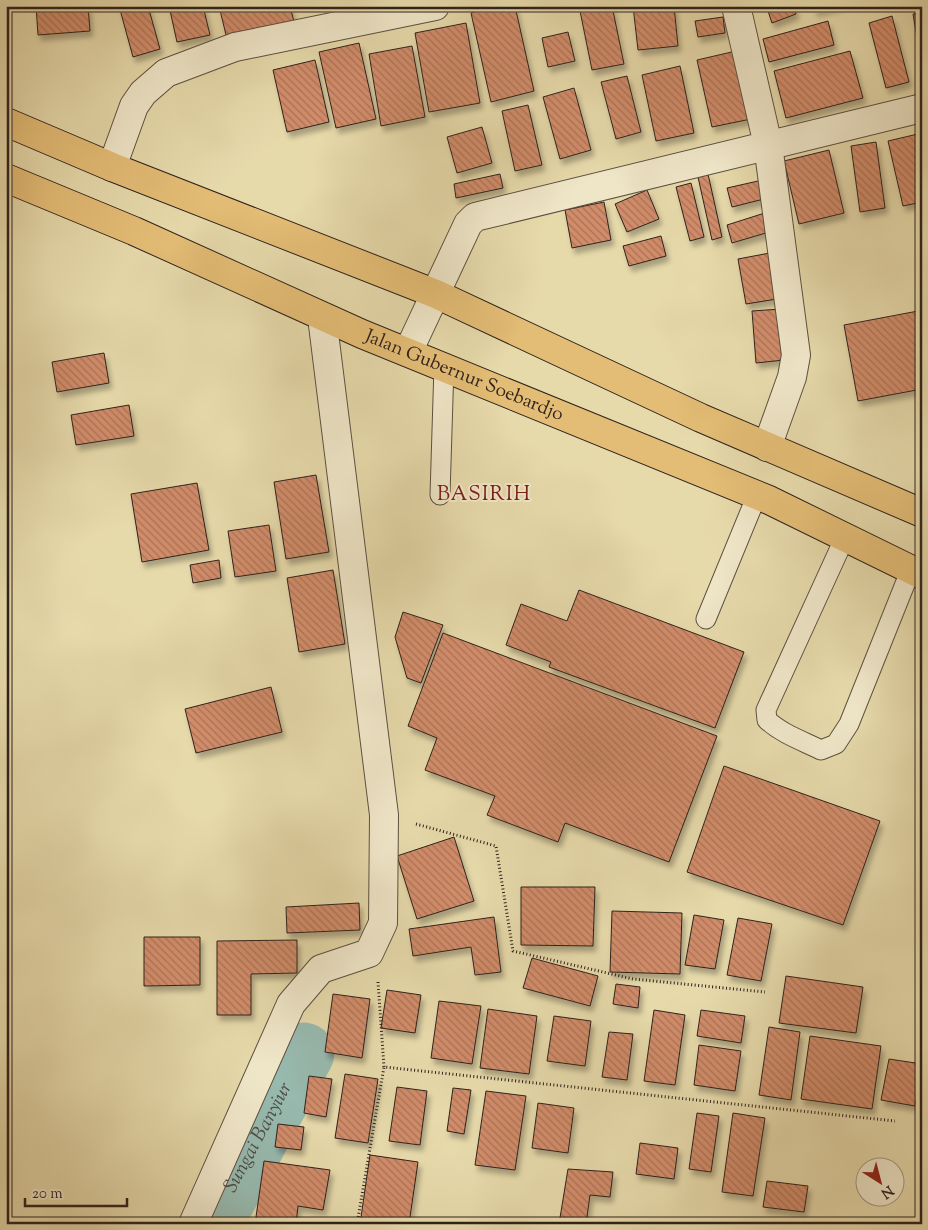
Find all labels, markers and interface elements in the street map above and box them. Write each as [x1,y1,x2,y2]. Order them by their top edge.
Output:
street label: Jalan Gubernur Soebardjo [360,323,568,428]
district label: BASIRIH [437,480,531,510]
water label: Sungai Banyiur [217,1077,300,1198]
north arrow [856,1158,906,1208]
scale bar [25,1175,128,1207]
text: N [876,1180,897,1202]
text: 20 m [32,1184,63,1205]

